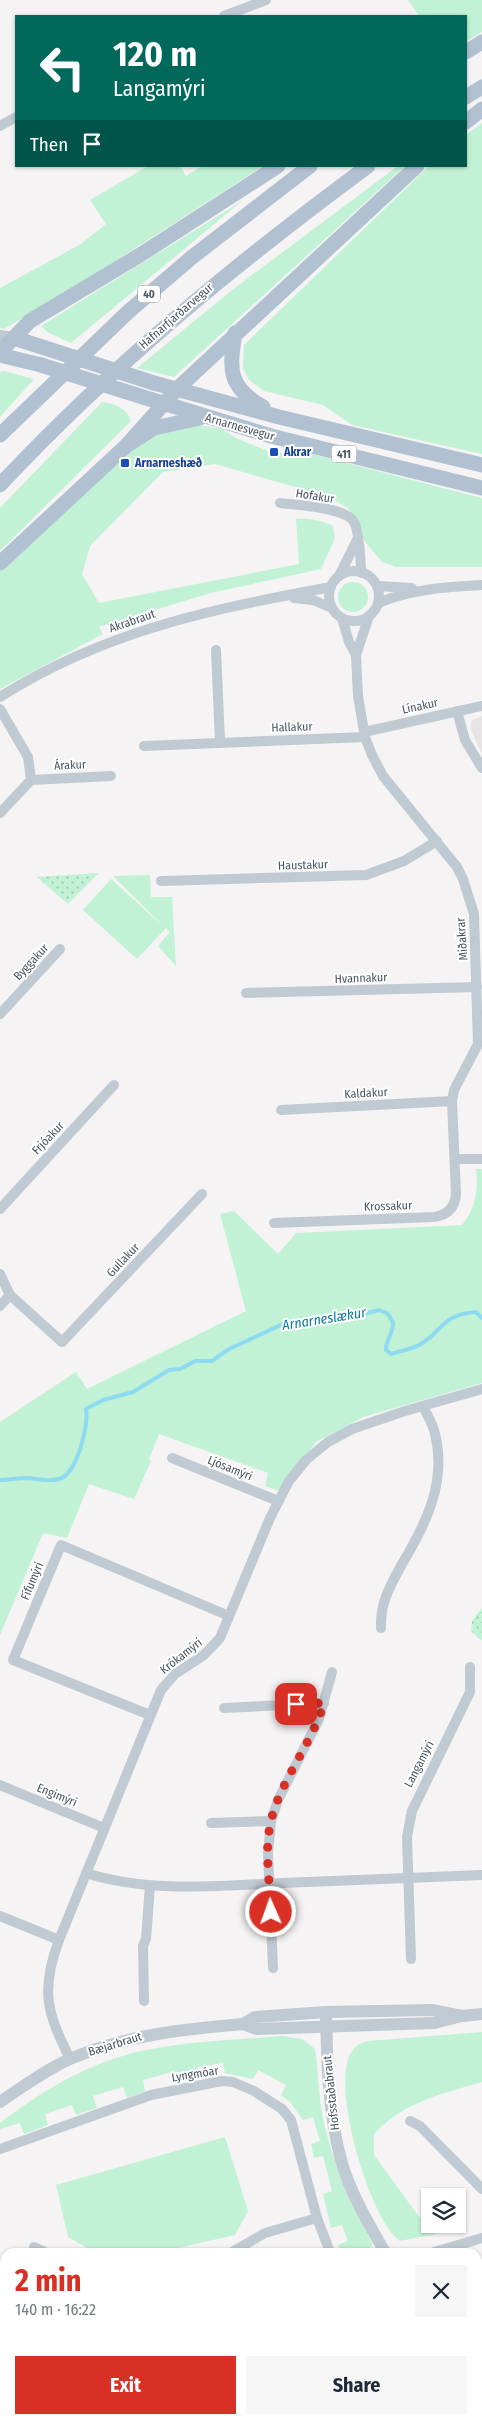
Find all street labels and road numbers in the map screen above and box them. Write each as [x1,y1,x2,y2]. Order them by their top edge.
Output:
street label: Hafnarfjarðarvegur [136,280,216,352]
road number: 40 [138,286,160,302]
street label: Arnarnesvegur [204,410,277,444]
road number: 411 [332,446,356,462]
street label: Hofakur [295,486,336,506]
street label: Akrabraut [107,607,157,635]
street label: Línakur [401,695,440,717]
street label: Hallakur [271,719,314,735]
street label: Árakur [54,756,87,773]
street label: Haustakur [278,857,329,873]
street label: Miðakrar [453,916,470,961]
street label: Byggakur [11,940,52,983]
street label: Hvannakur [334,970,388,986]
street label: Kaldakur [344,1085,389,1101]
street label: Frjóakur [29,1118,67,1157]
street label: Krossakur [364,1198,413,1214]
street label: Gullakur [104,1240,143,1280]
street label: Ljósamýri [206,1453,254,1483]
street label: Fífumýri [18,1560,46,1602]
street label: Krókamýri [157,1635,205,1677]
street label: Langamýri [401,1738,437,1790]
street label: Engimýri [35,1781,79,1809]
street label: Bæjarbraut [87,2029,143,2059]
street label: Hofsstaðabraut [320,2055,342,2131]
street label: Lyngmóar [171,2063,220,2085]

